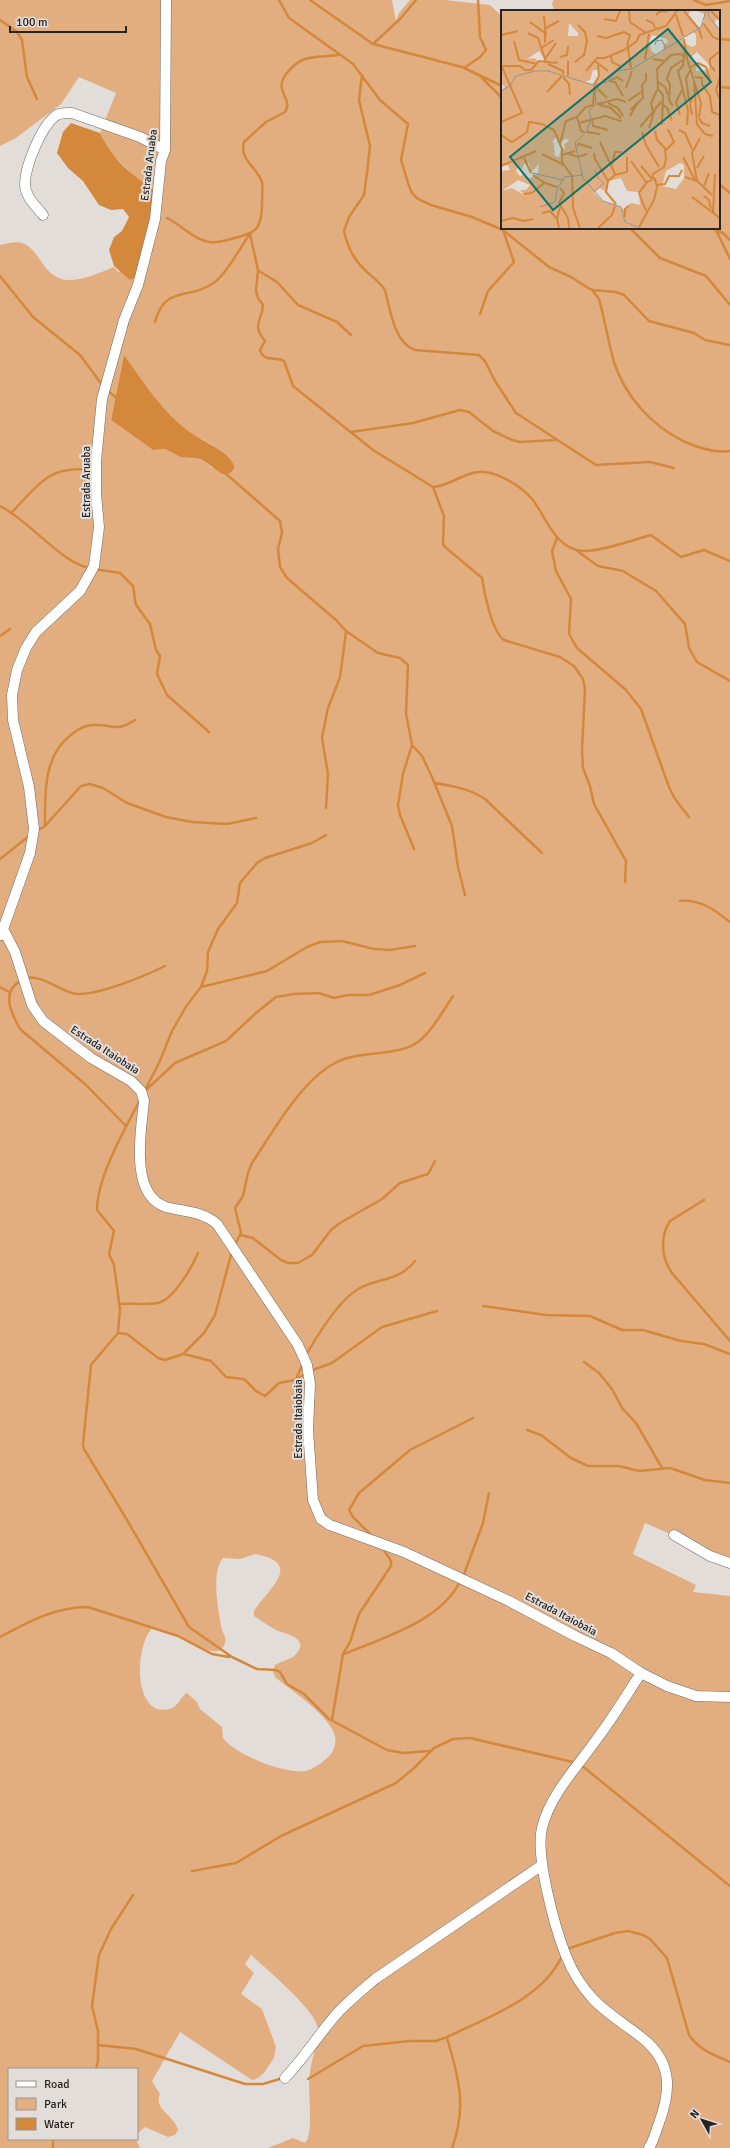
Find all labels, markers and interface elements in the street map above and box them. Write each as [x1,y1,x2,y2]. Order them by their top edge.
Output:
scale bar [10,8,126,34]
inset map [501,10,720,229]
text: 100 m [16,15,48,30]
street label: Estrada Aruaba [138,128,160,202]
street label: Estrada Aruaba [80,446,93,518]
street label: Estrada Itaiobaia [68,1023,142,1077]
street label: Estrada Itaiobaia [292,1379,305,1459]
street label: Estrada Itaiobaia [523,1590,600,1639]
legend [8,2068,138,2140]
text: Road [44,2077,70,2092]
text: Park [44,2097,67,2112]
north arrow [682,2100,722,2140]
text: N [687,2107,702,2121]
text: Water [44,2117,75,2132]

